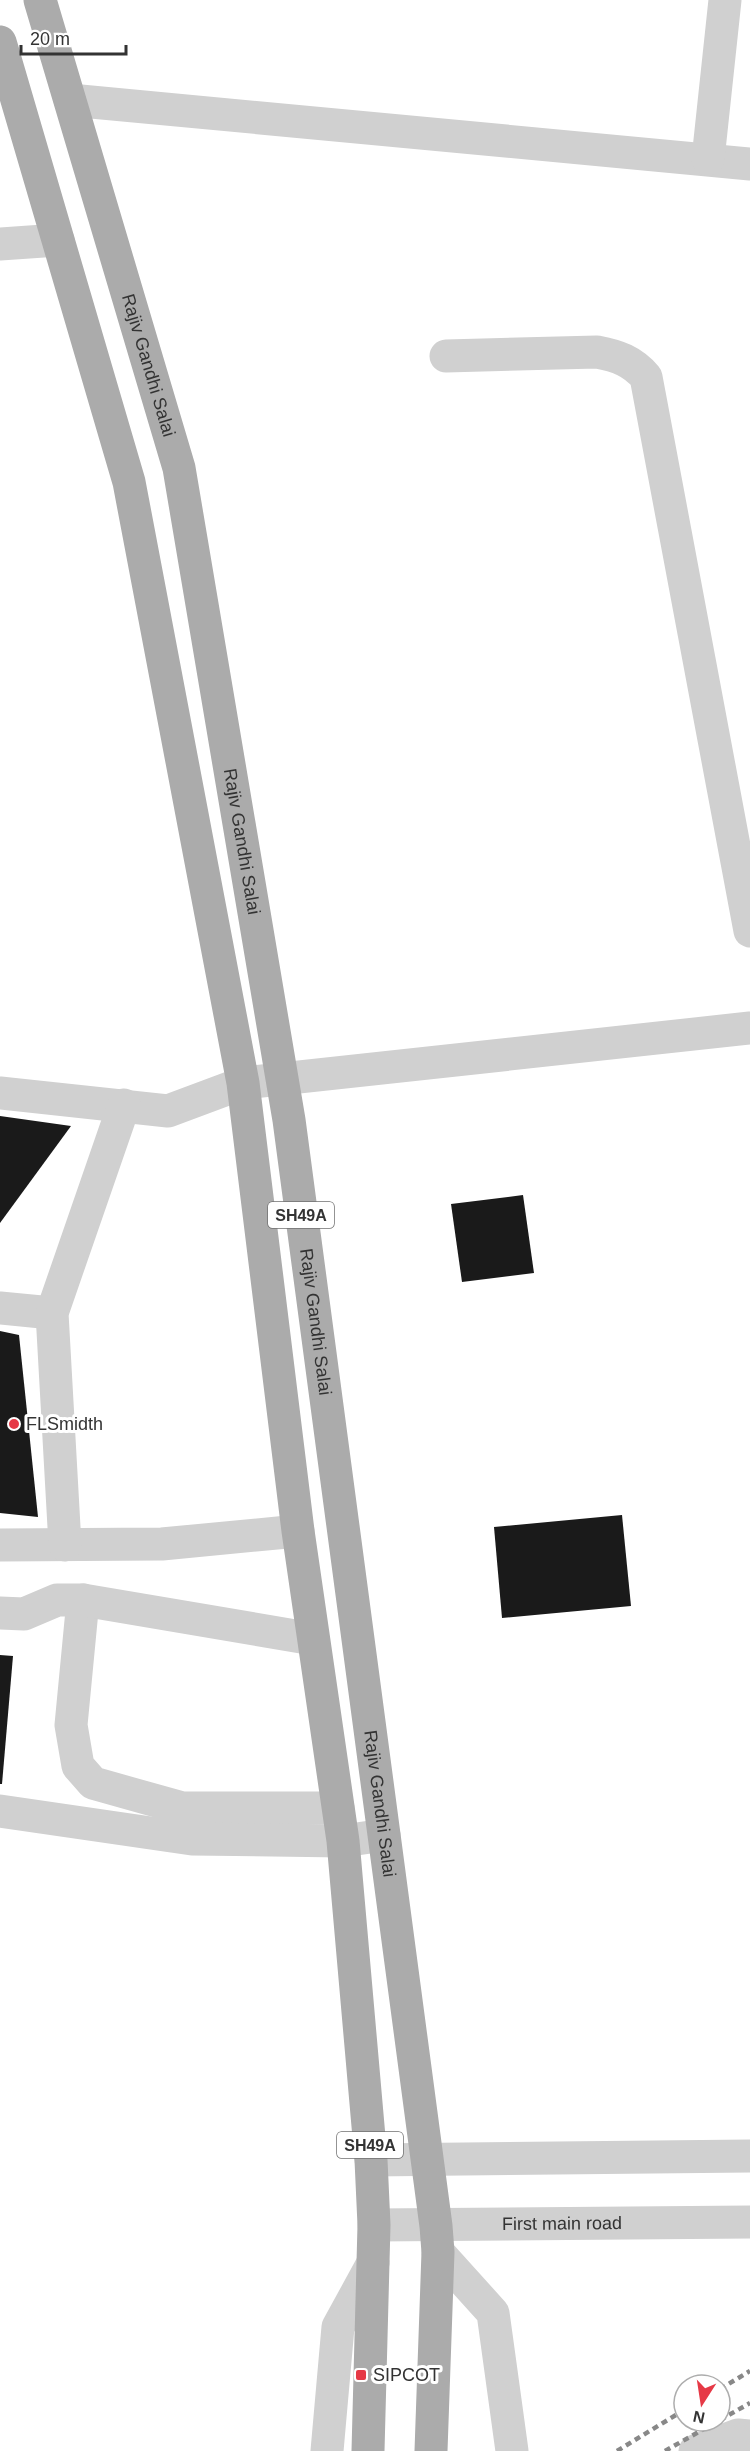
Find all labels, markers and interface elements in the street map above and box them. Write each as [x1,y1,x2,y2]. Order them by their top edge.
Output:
scale bar [21,18,126,56]
text: 20 m [30,29,70,49]
street label: Rajiv Gandhi Salai [118,291,179,439]
street label: Rajiv Gandhi Salai [220,767,264,916]
road number: SH49A [268,1202,334,1228]
street label: Rajiv Gandhi Salai [296,1247,335,1397]
place label: FLSmidth [26,1414,103,1434]
marker: FLSmidth [7,1417,21,1431]
street label: Rajiv Gandhi Salai [360,1729,400,1878]
road number: SH49A [337,2132,403,2158]
street label: First main road [502,2213,622,2234]
place label: SIPCOT [373,2365,440,2385]
marker: SIPCOT [354,2368,368,2382]
north arrow [672,2373,732,2433]
text: N [692,2408,706,2427]

